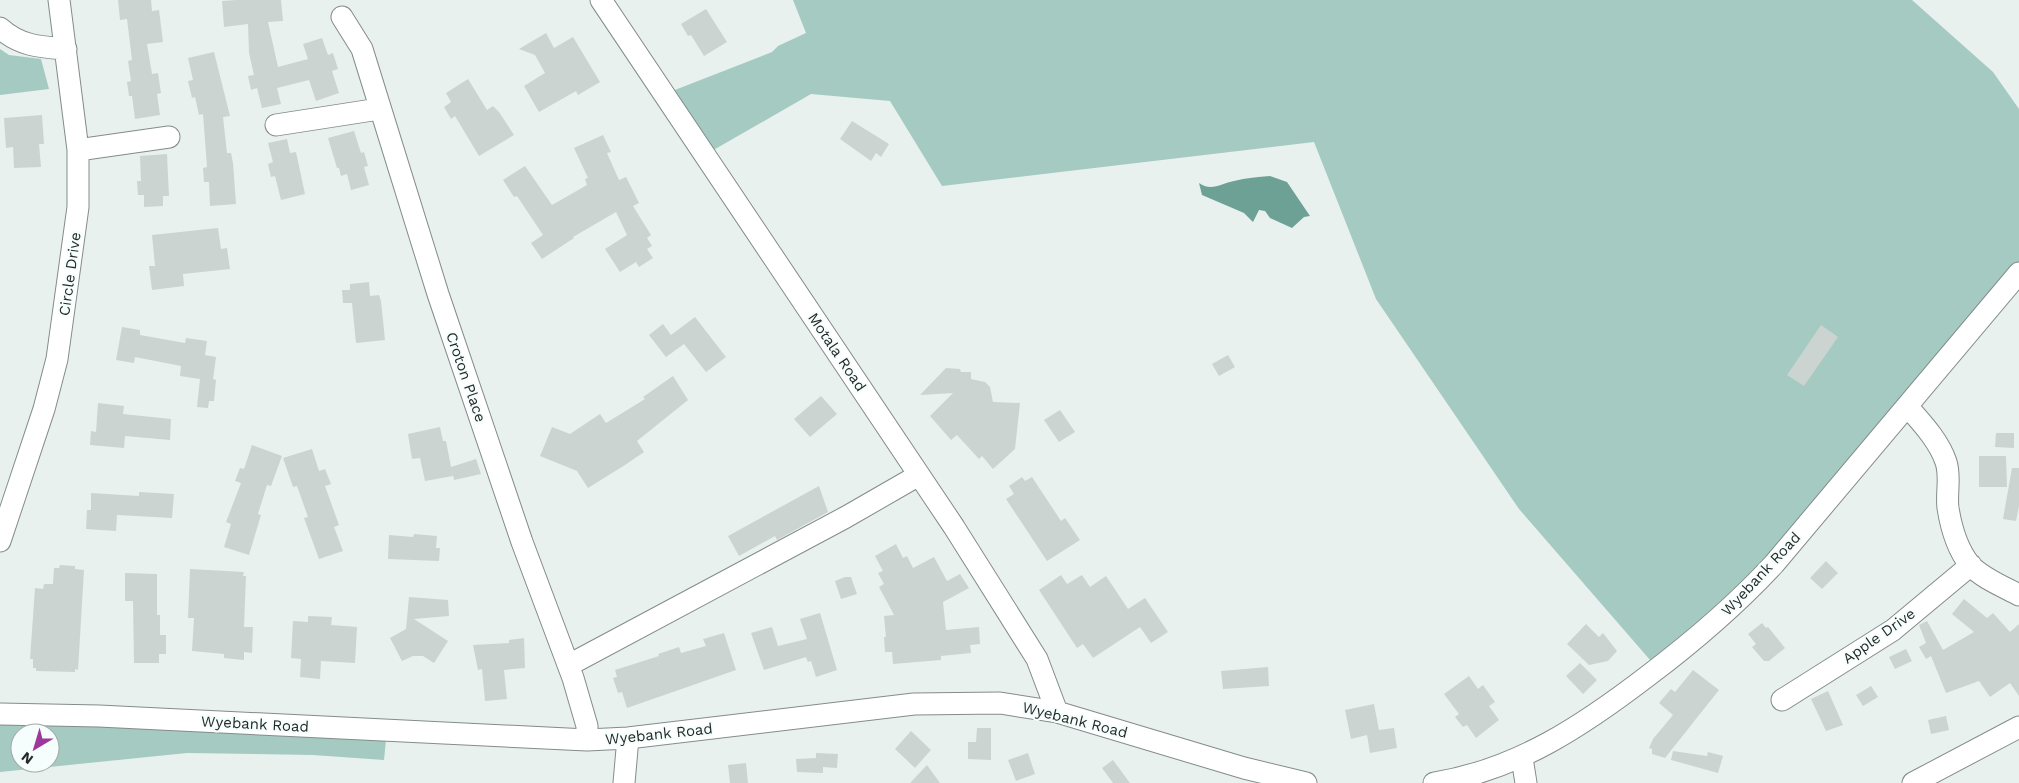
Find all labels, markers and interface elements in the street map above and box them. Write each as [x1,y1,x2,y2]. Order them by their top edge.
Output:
street label: Circle Drive [55,231,85,317]
street label: Motala Road [804,309,870,395]
street label: Croton Place [442,330,490,424]
street label: Wyebank Road [1718,528,1804,620]
street label: Apple Drive [1839,604,1919,668]
street label: Wyebank Road [1020,698,1130,742]
street label: Wyebank Road [201,712,309,736]
street label: Wyebank Road [604,719,714,749]
north arrow [10,723,60,773]
text: N [18,749,36,768]

